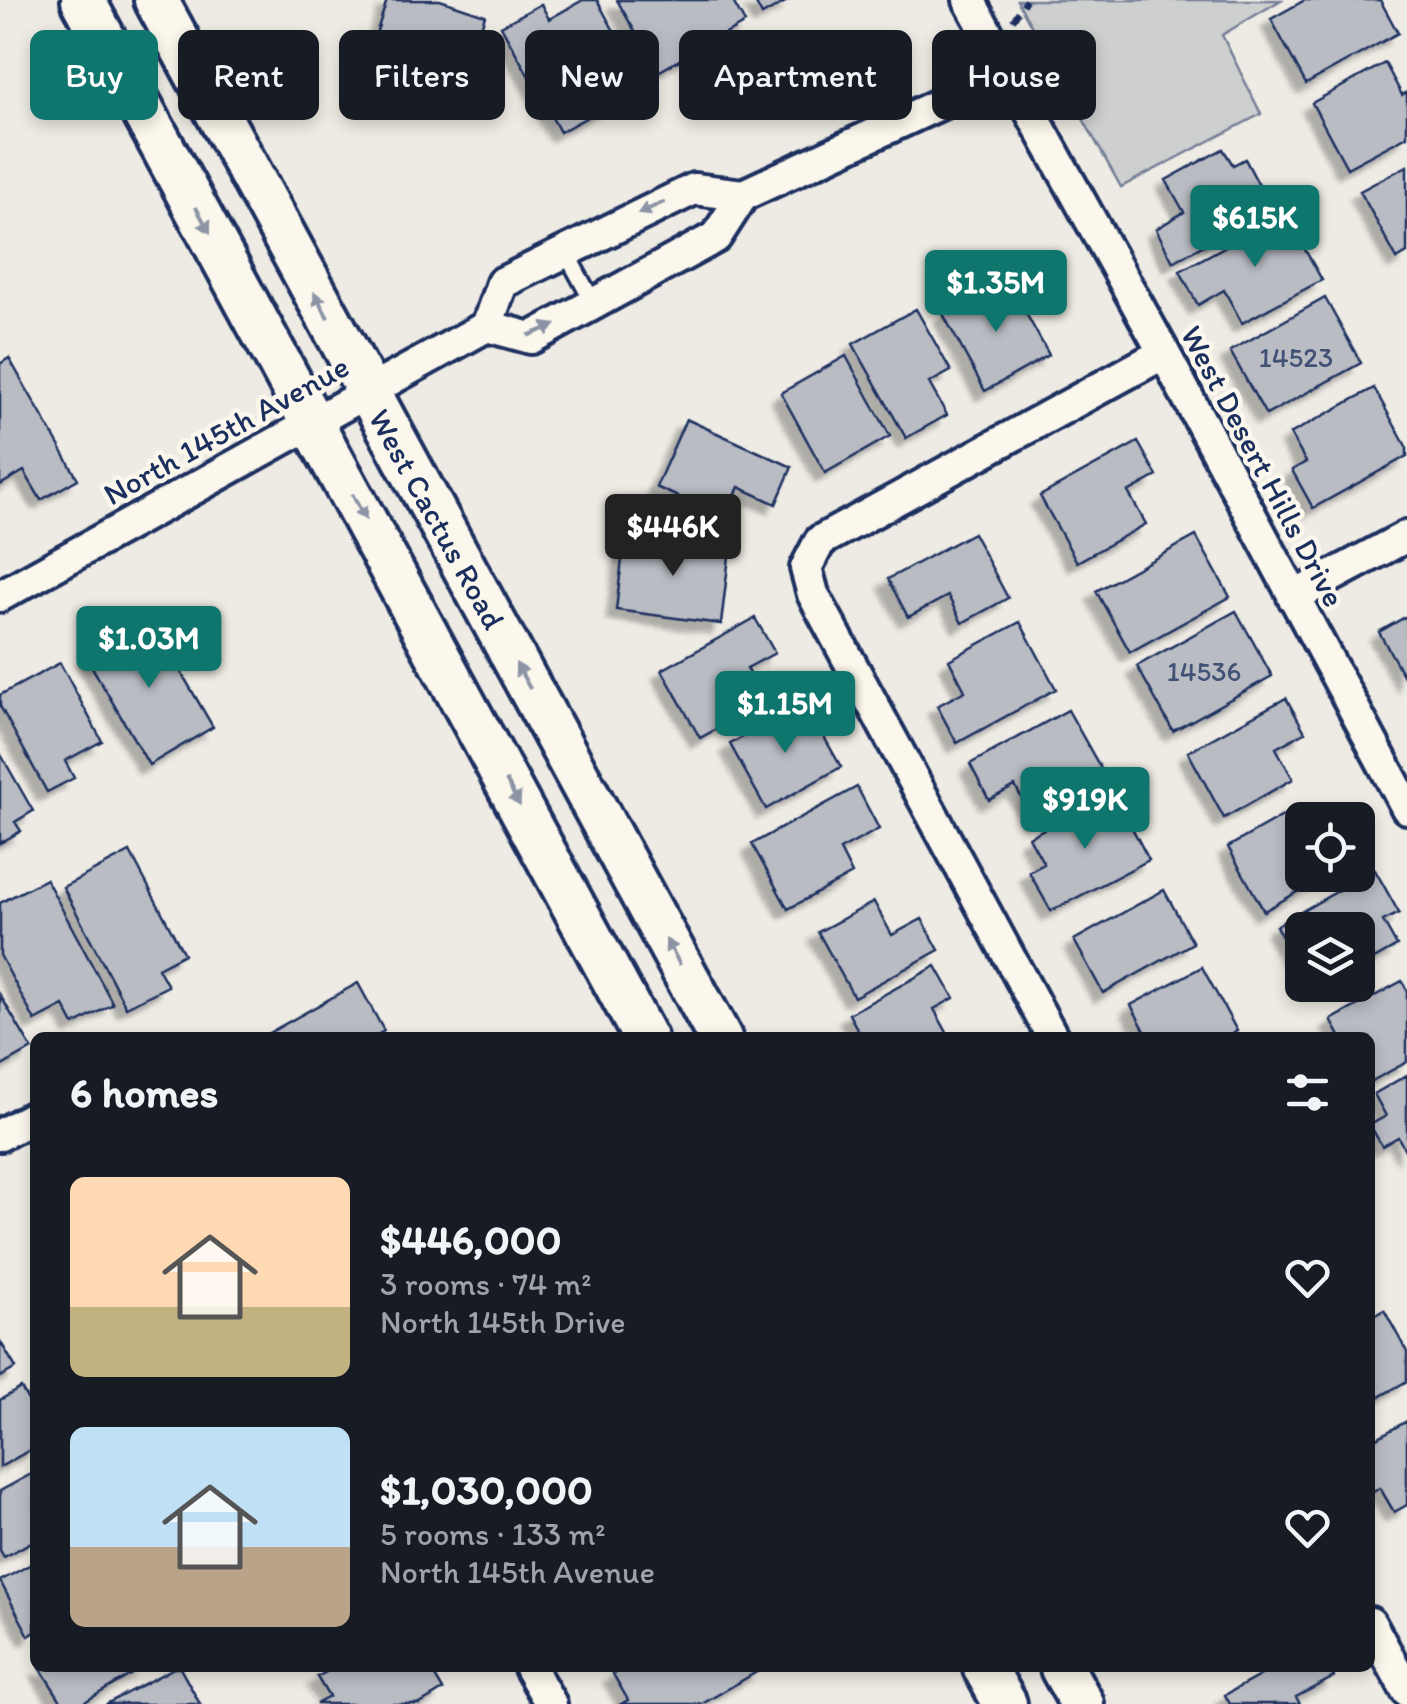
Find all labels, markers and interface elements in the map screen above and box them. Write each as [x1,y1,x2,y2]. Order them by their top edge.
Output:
chip: Buy [30,30,158,120]
chip: Rent [178,30,319,120]
chip: Filters [339,30,505,120]
chip: New [525,30,659,120]
chip: Apartment [679,30,912,120]
chip: House [932,30,1096,120]
pin: $615K [1185,185,1325,270]
text: $615K [1212,198,1298,236]
one-way arrow [637,200,666,217]
one-way arrow [195,206,212,235]
pin: $1.35M [915,250,1077,335]
text: $1.35M [947,263,1045,301]
one-way arrow [313,291,330,320]
street label: West Desert Hills Drive [1173,319,1353,613]
one-way arrow [527,321,557,337]
house number: 14523 [1259,340,1333,374]
street label: North 145th Avenue [97,347,355,513]
street label: West Cactus Road [361,402,513,636]
one-way arrow [350,492,367,521]
pin: $446K [603,494,743,579]
text: $446K [627,507,719,545]
pin: $1.03M [68,606,230,691]
text: $1.03M [98,619,200,657]
house number: 14536 [1167,654,1241,688]
one-way arrow [515,662,532,690]
pin: $1.15M [704,671,866,756]
text: $1.15M [737,684,833,722]
pin: $919K [1015,767,1155,852]
one-way arrow [505,778,522,807]
text: $919K [1043,780,1128,818]
map controls [1285,802,1375,1002]
button: locate [1285,802,1375,892]
button: layers [1285,912,1375,1002]
one-way arrow [665,937,682,966]
icon: filters [1280,1065,1335,1120]
text: 6 homes [70,1067,218,1118]
text: $446,000 [380,1214,562,1265]
icon: home [150,1217,270,1337]
icon: heart [1280,1250,1335,1305]
text: 3 rooms · 74 m² [380,1265,591,1303]
text: North 145th Drive [380,1303,625,1341]
text: $1,030,000 [380,1464,593,1515]
icon: home [150,1467,270,1587]
icon: heart [1280,1500,1335,1555]
text: 5 rooms · 133 m² [380,1515,605,1553]
text: North 145th Avenue [380,1553,655,1591]

